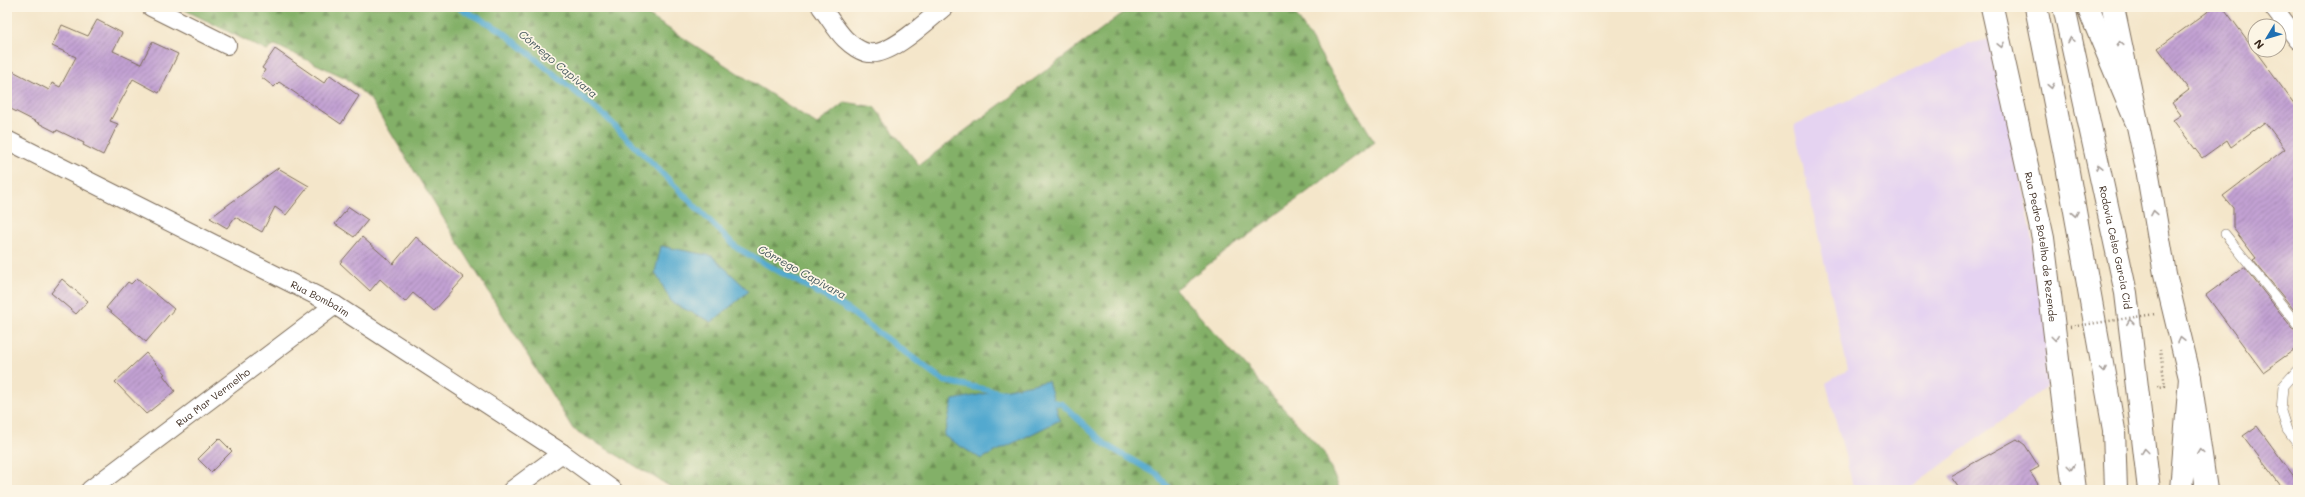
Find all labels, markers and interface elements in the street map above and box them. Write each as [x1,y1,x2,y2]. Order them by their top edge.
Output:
north arrow [2247,18,2287,58]
water label: Córrego Capivara [516,26,601,101]
one-way arrow [2068,37,2076,43]
text: N [2250,37,2267,52]
one-way arrow [2117,41,2125,47]
one-way arrow [1996,42,2004,48]
one-way arrow [2047,83,2055,90]
one-way arrow [2095,164,2103,170]
street label: Rua Pedro Botelho de Rezende [2022,170,2060,323]
street label: Rodovia Celso Garcia Cid [2096,184,2135,310]
one-way arrow [2150,210,2159,216]
one-way arrow [2071,211,2079,217]
water label: Córrego Capivara [756,241,849,302]
street label: Rua Bombaim [288,277,353,320]
one-way arrow [2125,319,2134,325]
one-way arrow [2050,335,2059,341]
one-way arrow [2177,337,2185,343]
street label: Rua Mar Vermelho [173,365,253,430]
one-way arrow [2098,367,2107,373]
one-way arrow [2141,448,2150,454]
one-way arrow [2196,448,2205,454]
one-way arrow [2066,464,2075,470]

